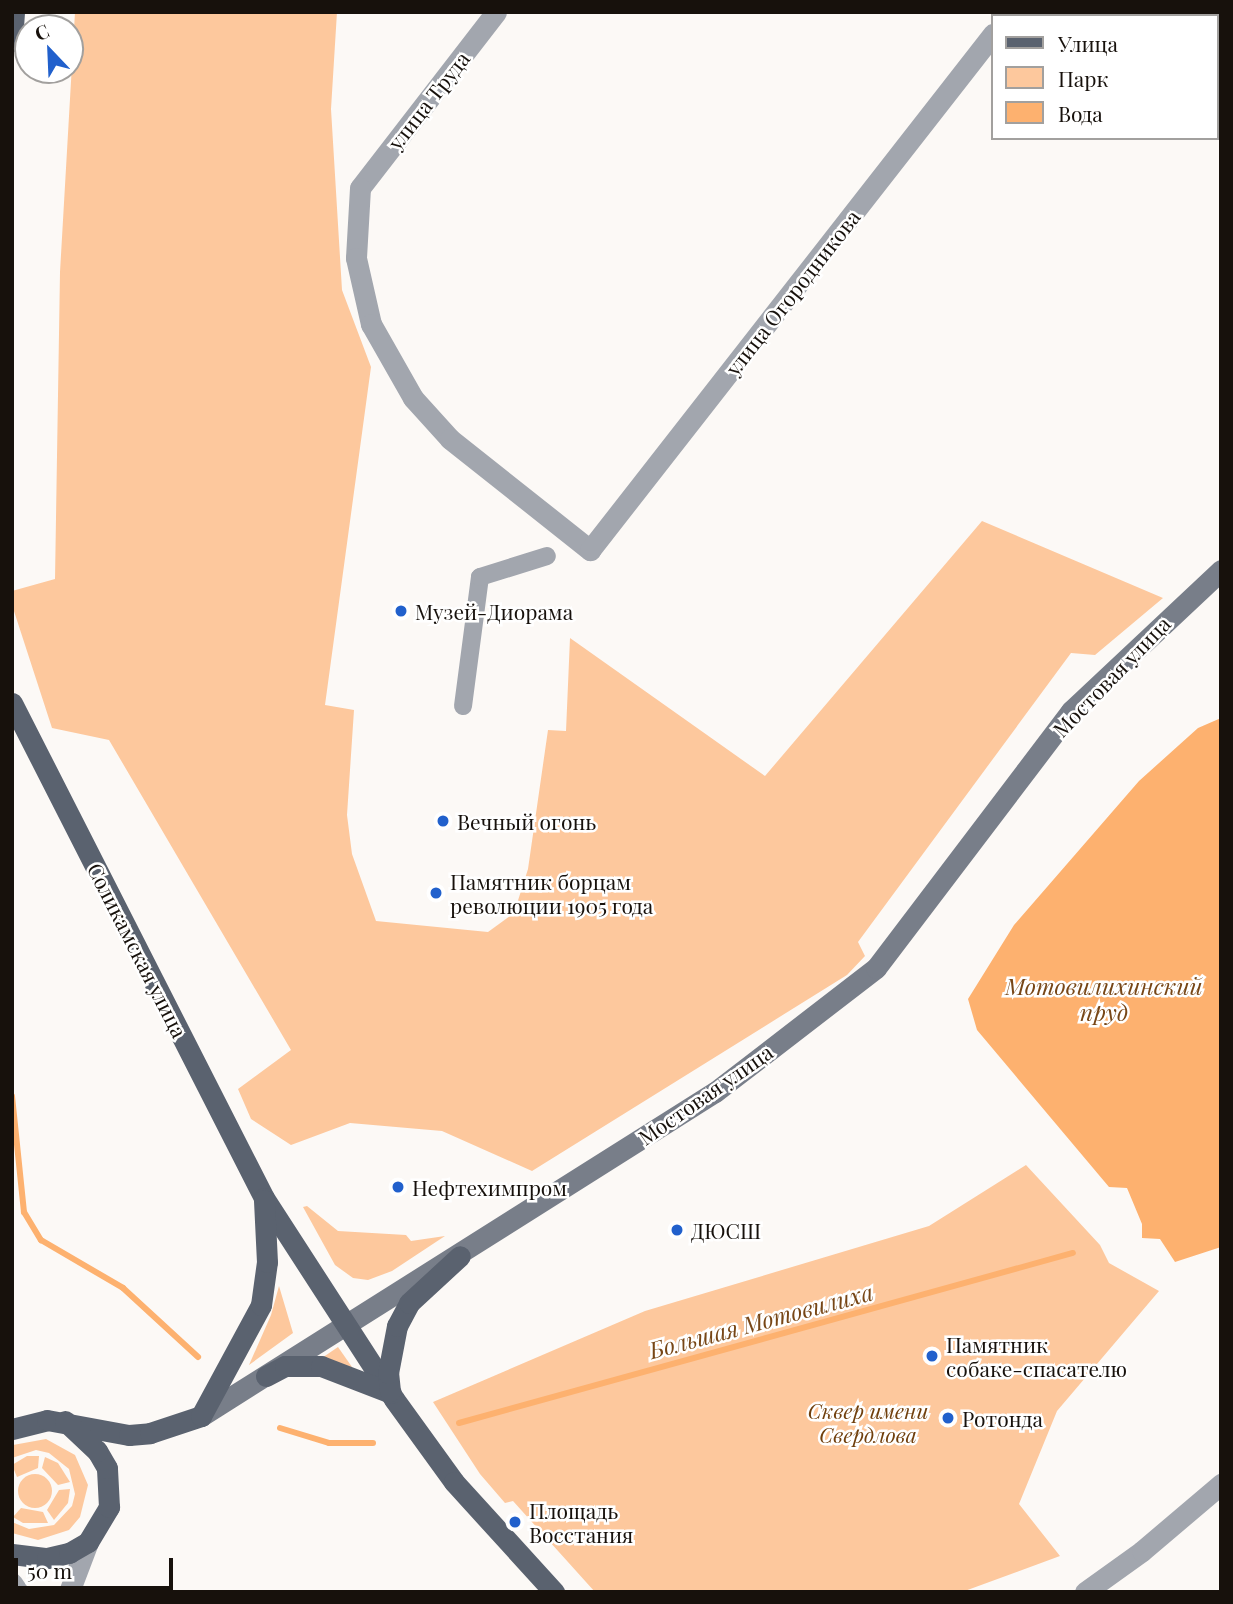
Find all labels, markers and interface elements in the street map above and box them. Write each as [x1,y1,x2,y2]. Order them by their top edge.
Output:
north arrow [14,14,84,84]
legend [992,14,1219,140]
text: С [30,17,53,46]
text: Улица [1058,29,1118,57]
street label: улица Труда [382,46,474,154]
text: Парк [1058,64,1108,92]
text: Вода [1058,99,1103,127]
street label: улица Огородникова [719,204,865,380]
place label: Музей-Диорама [415,598,573,624]
marker: Музей-Диорама [393,603,409,619]
street label: Мостовая улица [1047,610,1175,742]
place label: Вечный огонь [457,808,596,834]
marker: Вечный огонь [435,813,451,829]
street label: Соликамская улица [83,858,193,1042]
place label: Памятник борцам революции 1905 года [450,868,654,918]
marker: Памятник борцам революции 1905 года [428,885,444,901]
water label: Мотовилихинский пруд [1005,972,1203,1026]
street label: Мостовая улица [633,1038,777,1150]
place label: Нефтехимпром [412,1174,567,1200]
marker: Нефтехимпром [390,1179,406,1195]
place label: ДЮСШ [691,1217,761,1243]
marker: ДЮСШ [669,1222,685,1238]
water label: Большая Мотовилиха [646,1278,876,1364]
place label: Памятник собаке-спасателю [946,1331,1127,1381]
marker: Памятник собаке-спасателю [924,1348,940,1364]
park label: Сквер имени Свердлова [808,1397,928,1447]
place label: Ротонда [962,1405,1043,1431]
marker: Ротонда [940,1410,956,1426]
place label: Площадь Восстания [529,1497,633,1547]
marker: Площадь Восстания [507,1514,523,1530]
scale bar [18,1544,177,1588]
text: 50 m [27,1556,72,1584]

